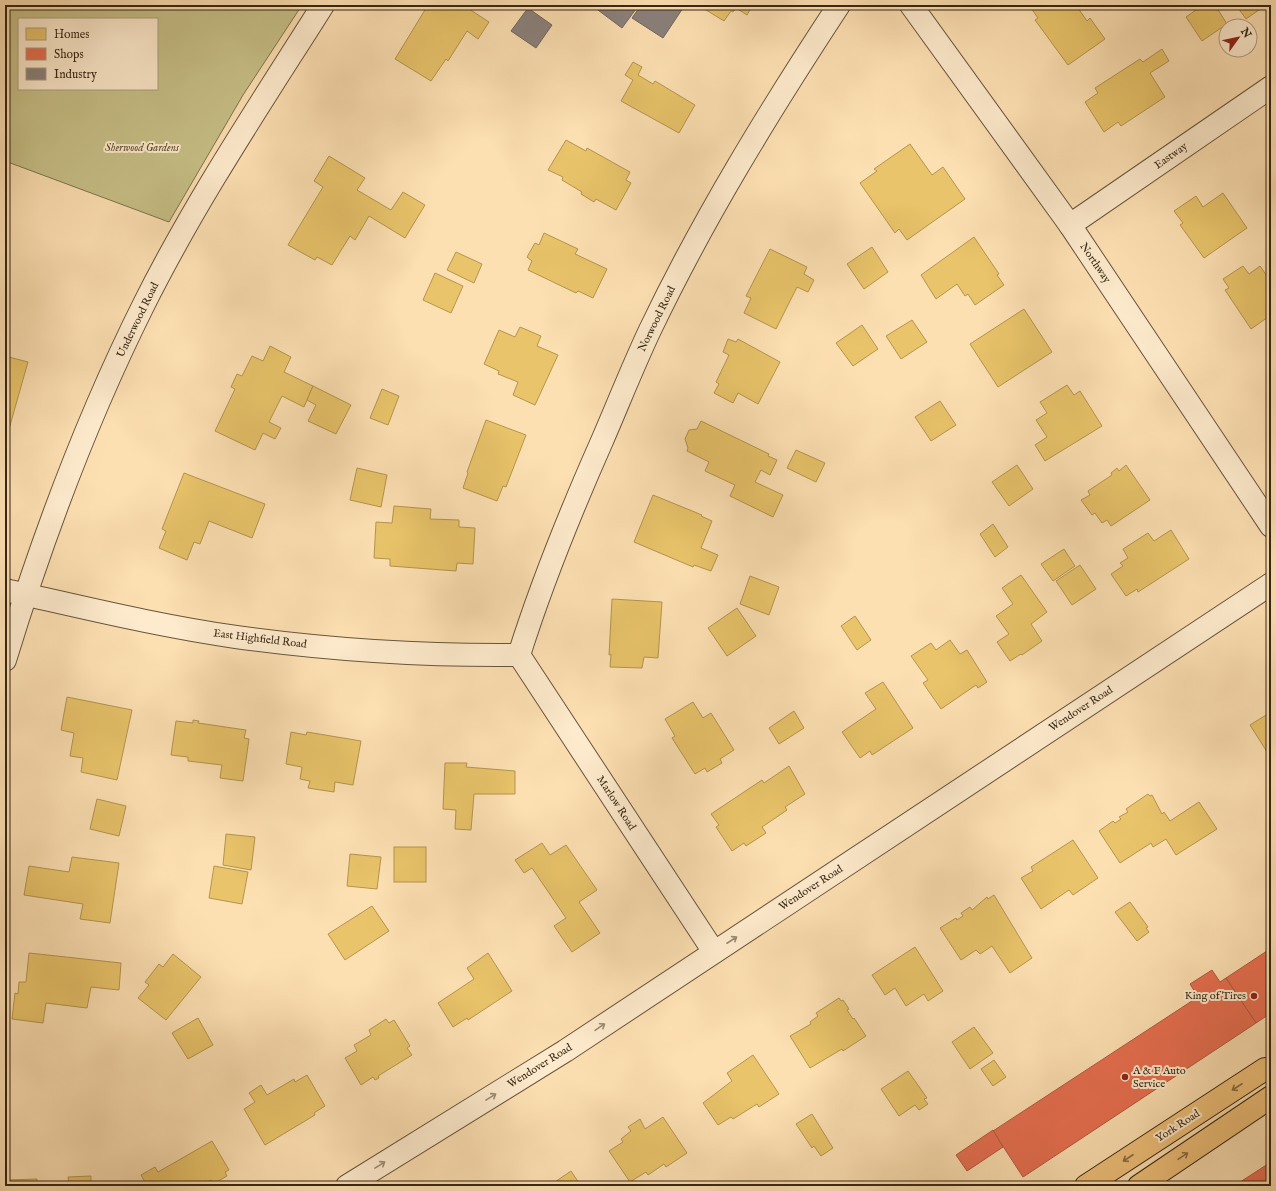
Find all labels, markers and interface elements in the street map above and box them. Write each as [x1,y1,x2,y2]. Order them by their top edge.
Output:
legend [18,18,158,90]
north arrow [1218,18,1258,58]
text: N [1237,24,1254,41]
text: Homes [54,27,90,42]
text: Shops [54,47,84,63]
text: Industry [54,67,97,82]
street label: Eastway [1152,139,1191,172]
park label: Sherwood Gardens [105,141,180,155]
street label: Northway [1076,240,1114,286]
street label: Underwood Road [114,280,162,360]
street label: Norwood Road [635,284,679,354]
street label: East Highfield Road [212,626,308,652]
street label: Wendover Road [1046,683,1116,735]
street label: Marlow Road [593,773,639,833]
street label: Wendover Road [776,862,846,914]
one-way arrow [726,936,737,944]
place label: King of Tires [1185,989,1246,1003]
marker: King of Tires [1249,991,1259,1001]
one-way arrow [595,1023,606,1031]
street label: Wendover Road [505,1040,575,1091]
place label: A & F Auto Service [1132,1064,1186,1091]
marker: A & F Auto Service [1120,1072,1130,1082]
one-way arrow [1232,1083,1243,1092]
one-way arrow [485,1093,496,1101]
street label: York Road [1153,1106,1203,1145]
one-way arrow [1177,1152,1188,1160]
one-way arrow [1123,1154,1134,1163]
one-way arrow [374,1161,386,1169]

